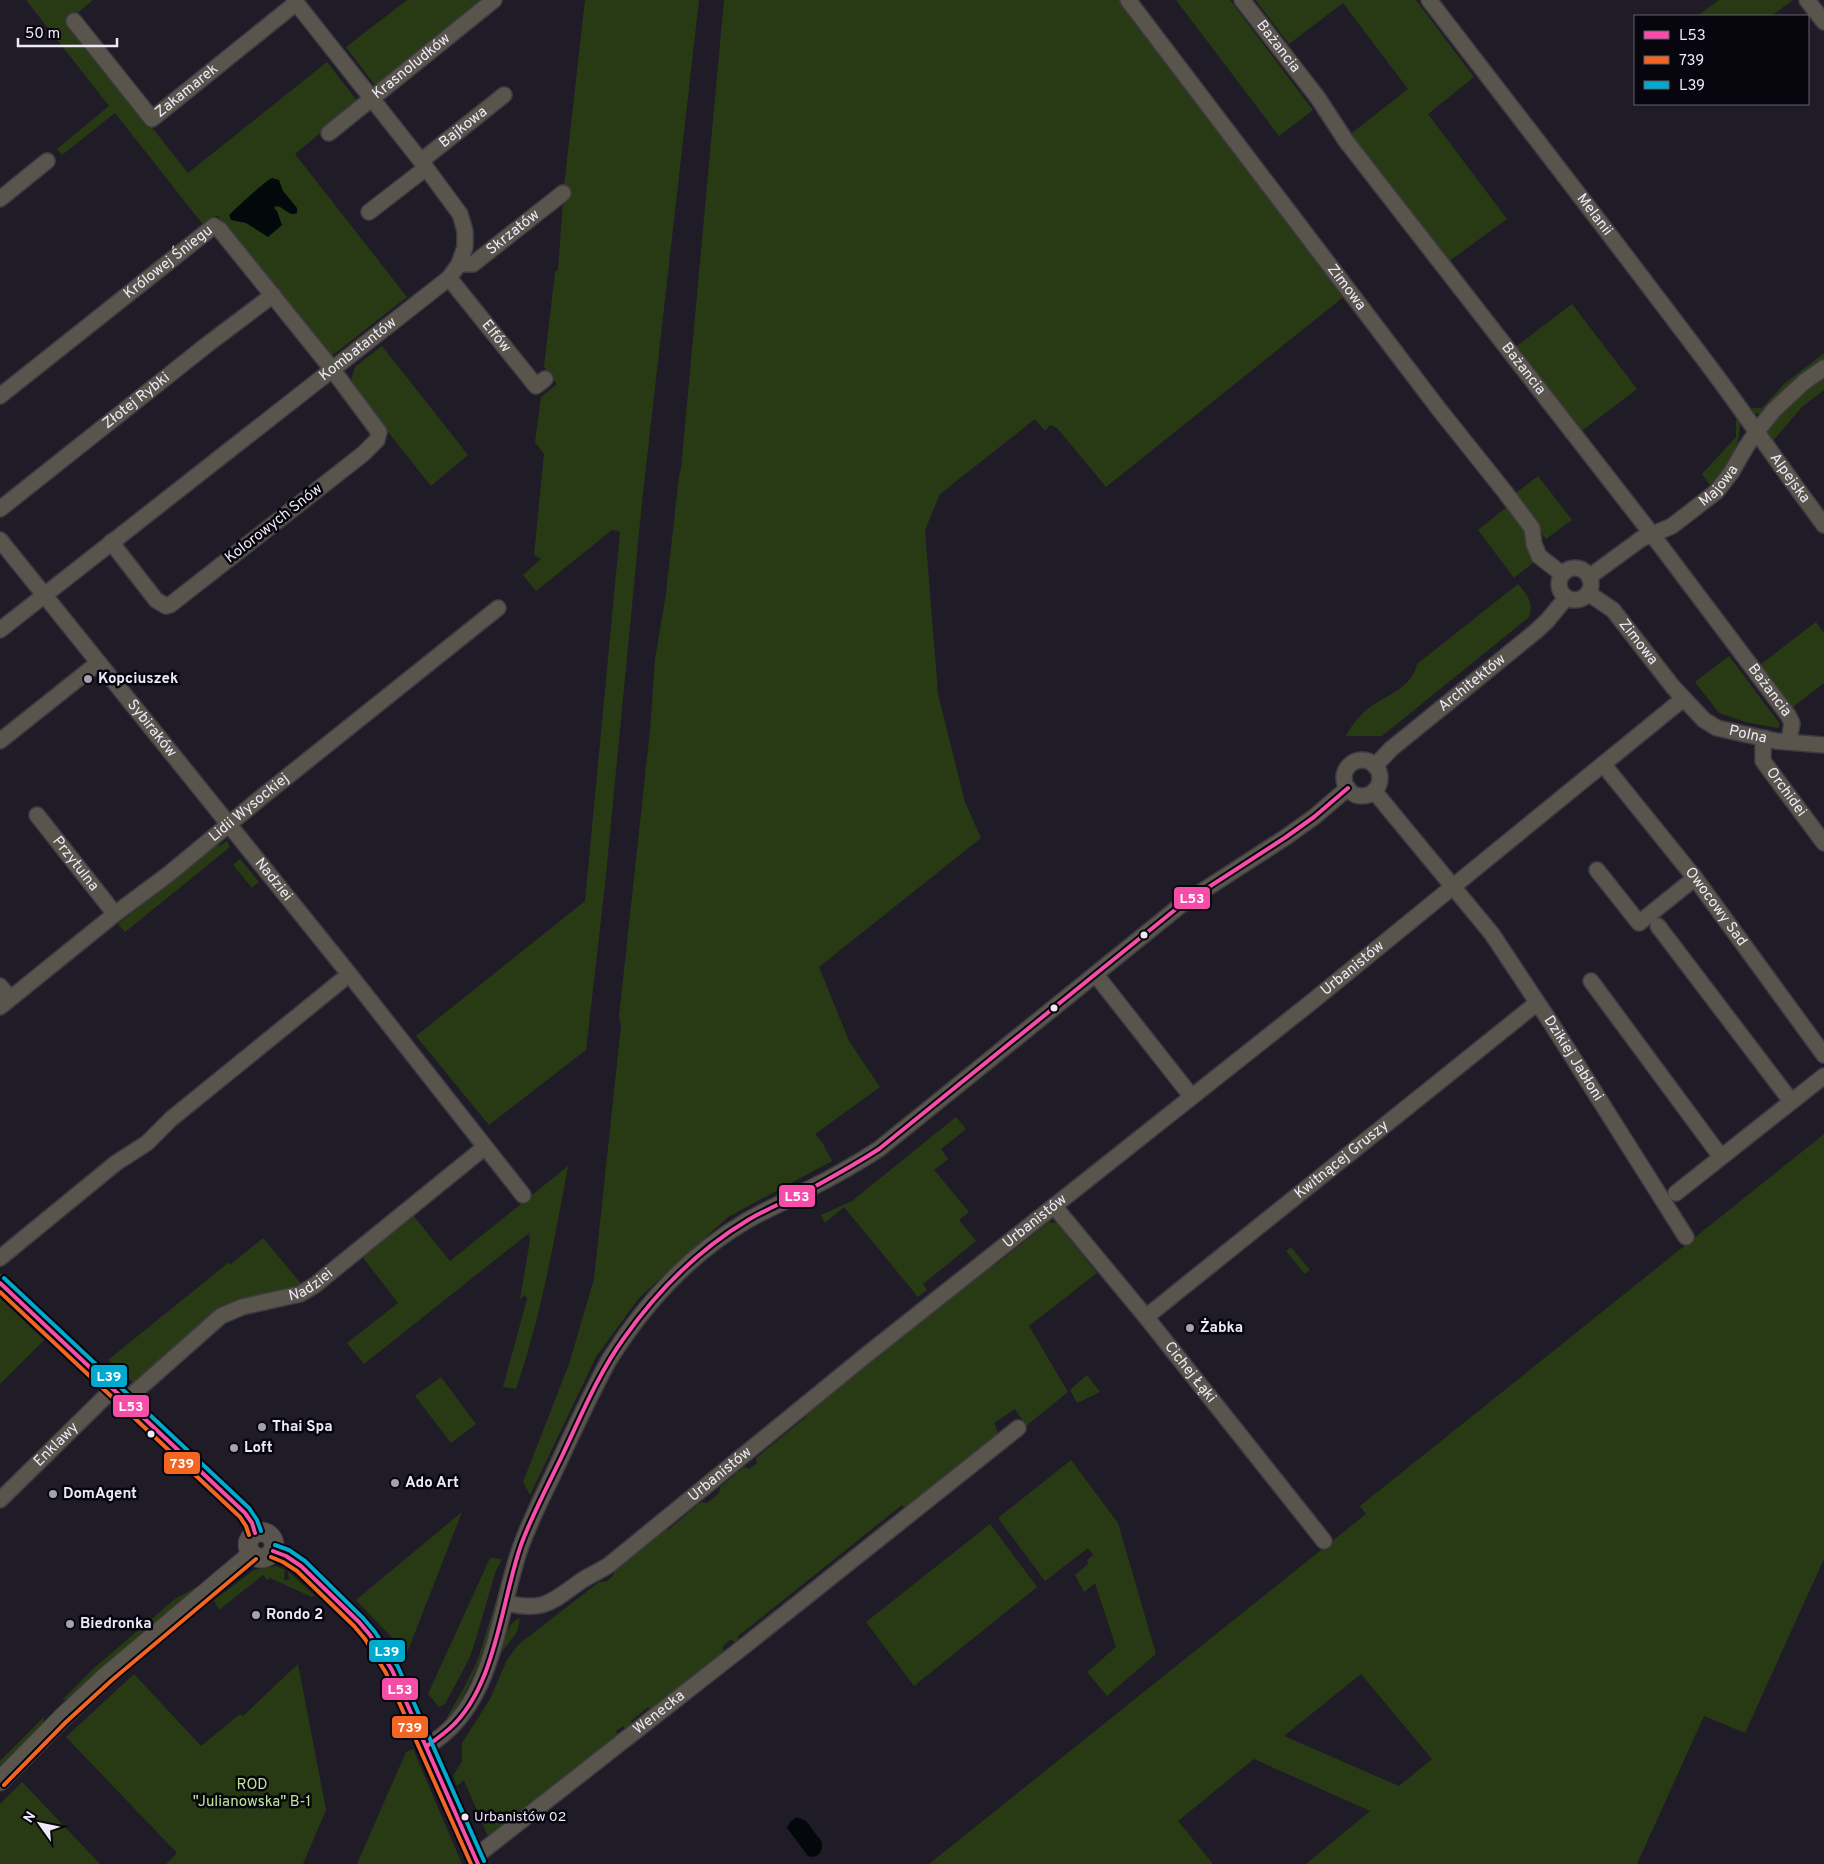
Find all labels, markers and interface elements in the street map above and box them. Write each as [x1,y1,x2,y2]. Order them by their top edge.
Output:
scale bar [18,15,116,47]
legend [1634,15,1809,105]
street label: Bażancia [1252,17,1304,77]
text: 50 m [25,25,60,44]
text: L53 [1679,27,1706,46]
street label: Krasnoludków [369,29,455,104]
text: 739 [1679,52,1704,71]
street label: Zakamarek [151,60,222,122]
text: L39 [1679,77,1705,96]
street label: Bajkowa [435,102,491,152]
street label: Melanii [1572,190,1616,240]
street label: Skrzatów [483,205,544,259]
street label: Królowej Śniegu [120,221,217,303]
street label: Zimowa [1323,261,1370,314]
street label: Kombatantów [315,313,401,386]
street label: Elfów [477,316,515,357]
street label: Bażancia [1497,339,1550,399]
street label: Złotej Rybki [99,368,174,433]
street label: Alpejska [1765,449,1814,507]
street label: Majowa [1695,462,1743,511]
street label: Kolorowych Snów [221,480,327,568]
street label: Zimowa [1614,615,1662,669]
street label: Architektów [1435,650,1510,716]
street label: Bażancia [1743,660,1796,721]
place label: Kopciuszek [98,670,178,689]
marker: Kopciuszek [82,673,94,685]
street label: Sybiraków [123,696,181,762]
street label: Polna [1727,721,1769,748]
street label: Orchidei [1762,764,1811,820]
street label: Lidii Wysockiej [205,769,293,846]
street label: Przytulna [48,832,103,895]
street label: Nadziei [250,854,296,905]
street label: Owocowy Sad [1681,863,1751,950]
line badge: L53 [1173,886,1211,910]
text: L53 [1180,891,1204,908]
unlabelled marker [1139,930,1149,940]
street label: Urbanistów [1317,937,1389,1000]
unlabelled marker [1049,1003,1059,1013]
street label: Dzikiej Jabłoni [1539,1012,1607,1105]
street label: Kwitnącej Gruszy [1291,1116,1393,1203]
line badge: L53 [778,1184,816,1208]
text: L53 [785,1189,809,1206]
street label: Urbanistów [999,1190,1071,1252]
street label: Nadziei [287,1264,337,1306]
place label: Żabka [1200,1318,1243,1338]
marker: Żabka [1184,1322,1196,1334]
street label: Cichej Łąki [1160,1338,1220,1407]
line badge: L39 [90,1364,128,1388]
text: L39 [97,1369,121,1386]
line badge: L53 [112,1394,150,1418]
text: L53 [119,1399,143,1416]
street label: Enklawy [30,1418,83,1471]
place label: Thai Spa [272,1418,333,1437]
marker: Thai Spa [256,1421,268,1433]
unlabelled marker [146,1429,156,1439]
place label: Loft [244,1439,273,1458]
marker: Loft [228,1442,240,1454]
street label: Urbanistów [684,1443,756,1506]
line badge: 739 [163,1451,201,1475]
text: 739 [170,1456,194,1473]
place label: Ado Art [405,1474,459,1493]
marker: Ado Art [389,1477,401,1489]
place label: DomAgent [63,1485,137,1504]
marker: DomAgent [47,1488,59,1500]
place label: Rondo 2 [266,1606,323,1625]
marker: Rondo 2 [250,1609,262,1621]
place label: Biedronka [80,1615,152,1634]
marker: Biedronka [64,1618,76,1630]
line badge: L39 [368,1639,406,1663]
text: L39 [375,1644,399,1661]
line badge: L53 [381,1677,419,1701]
text: L53 [388,1682,412,1699]
street label: Wenecka [630,1687,689,1739]
line badge: 739 [391,1715,429,1739]
text: 739 [398,1720,422,1737]
park label: ROD "Julianowska" B-1 [193,1776,311,1812]
north arrow [15,1799,65,1849]
text: N [20,1809,40,1827]
place label: Urbanistów 02 [474,1809,566,1826]
marker: Urbanistów 02 [460,1812,470,1822]

